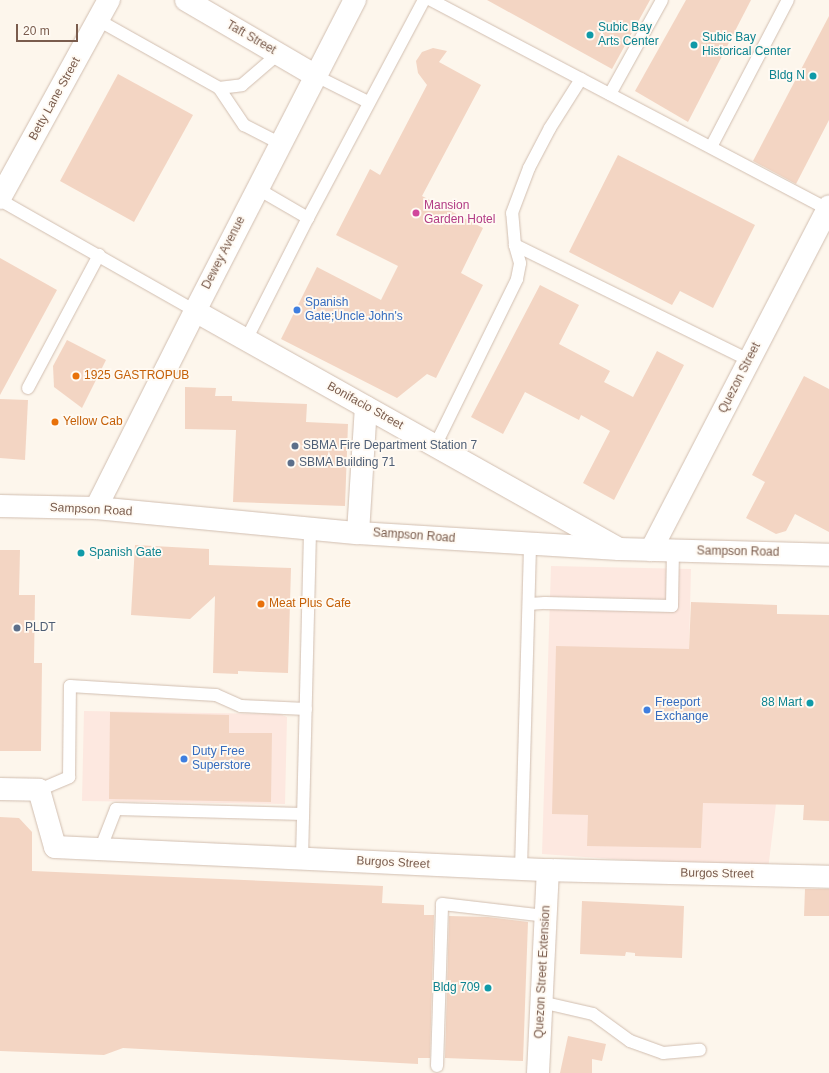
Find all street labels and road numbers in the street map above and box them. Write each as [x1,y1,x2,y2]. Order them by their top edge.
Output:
street label: Taft Street [224,18,278,58]
street label: Betty Lane Street [26,55,84,143]
street label: Dewey Avenue [199,214,249,292]
street label: Quezon Street [716,340,764,416]
street label: Bonifacio Street [324,379,406,433]
street label: Sampson Road [49,501,133,519]
street label: Sampson Road [372,526,456,546]
street label: Sampson Road [697,544,779,560]
street label: Burgos Street [356,854,430,872]
street label: Burgos Street [680,866,754,882]
street label: Quezon Street Extension [532,905,554,1039]

